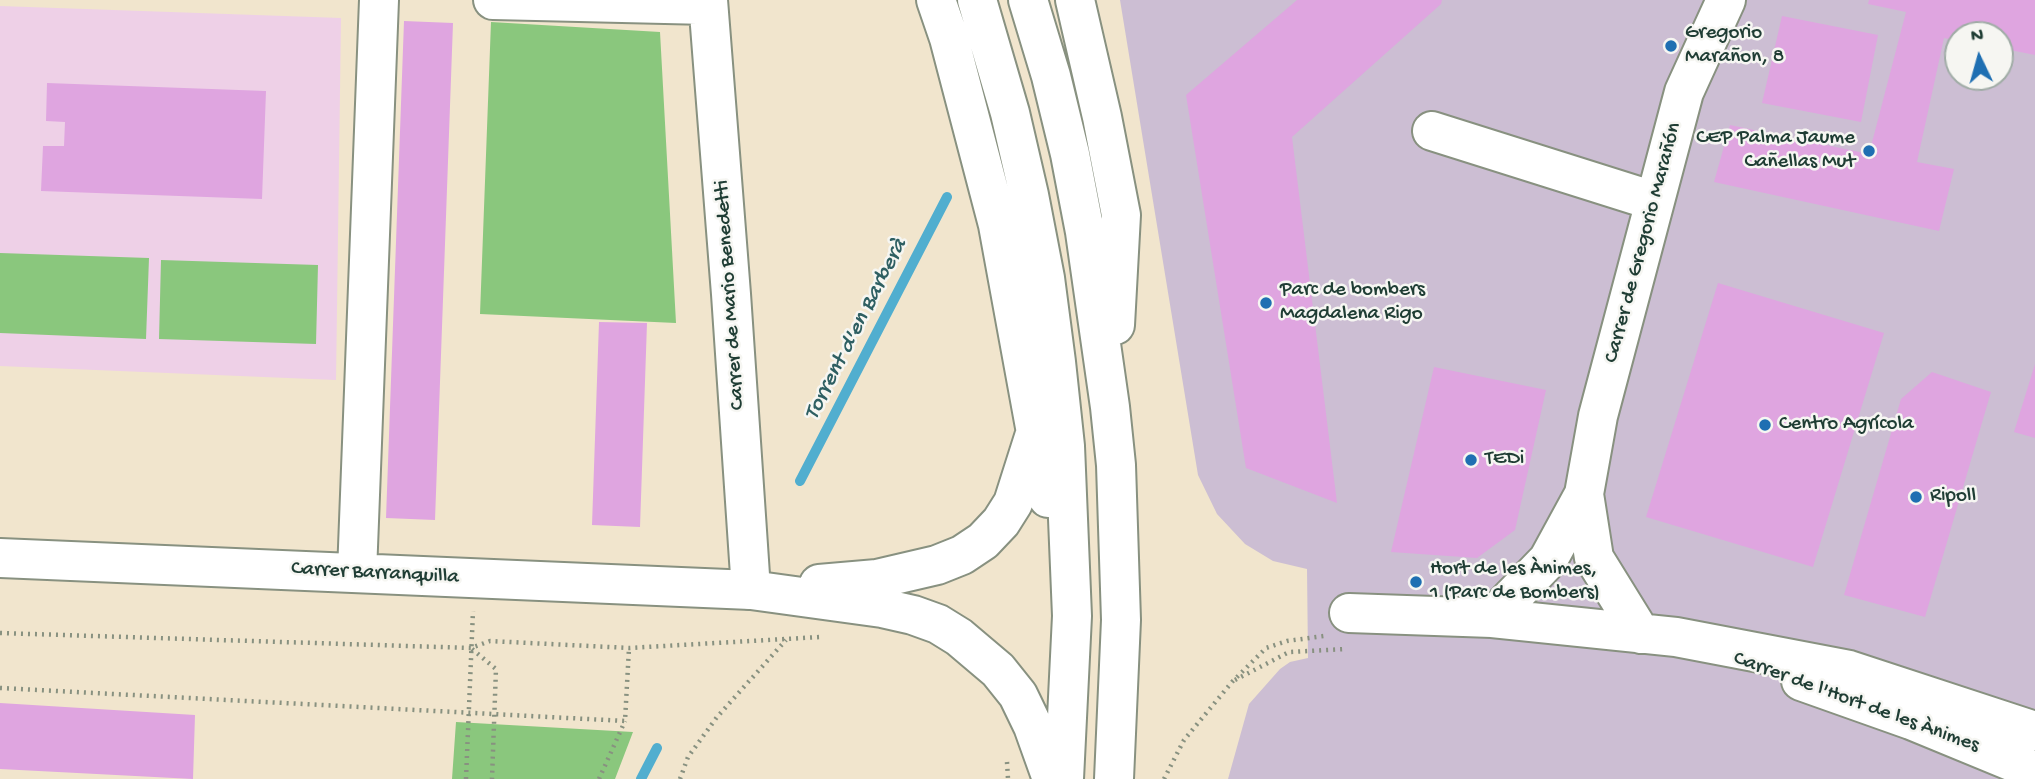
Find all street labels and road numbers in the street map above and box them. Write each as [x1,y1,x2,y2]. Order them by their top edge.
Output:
street label: Carrer de Gregorio Marañón [1600,120,1688,366]
street label: Carrer de Mario Benedetti [710,179,752,411]
street label: Carrer Barranquilla [290,557,460,591]
street label: Carrer de l'Hort de les Ànimes [1730,647,1982,759]

